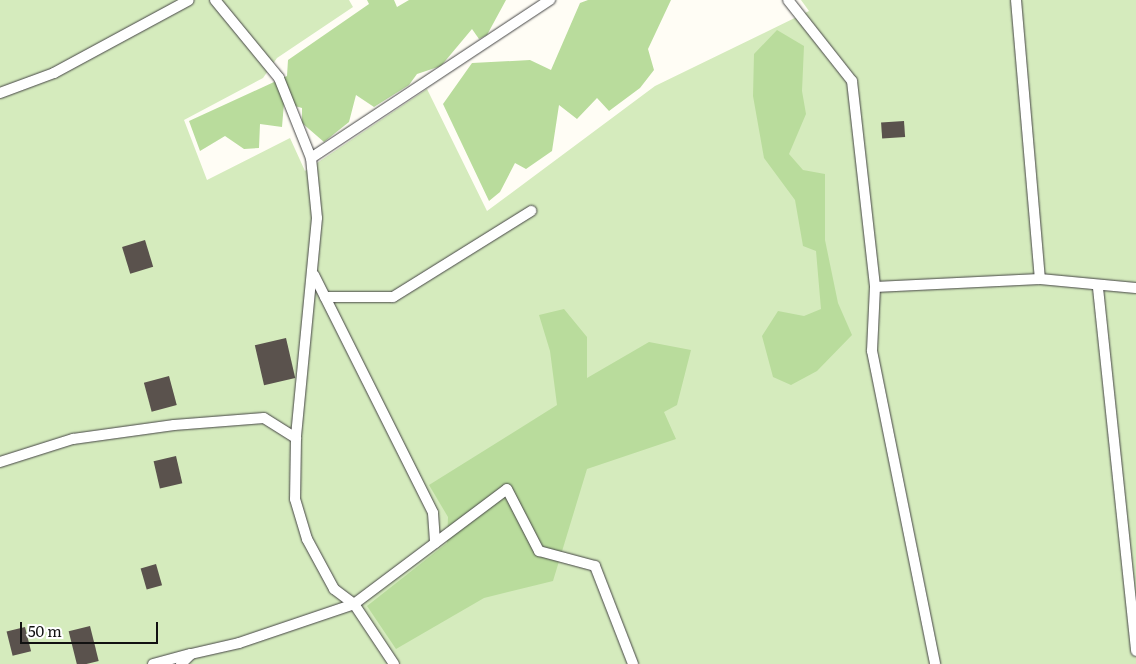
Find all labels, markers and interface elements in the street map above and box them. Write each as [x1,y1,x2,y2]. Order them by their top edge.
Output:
scale bar [22,612,160,644]
text: 50 m [28,619,62,642]

